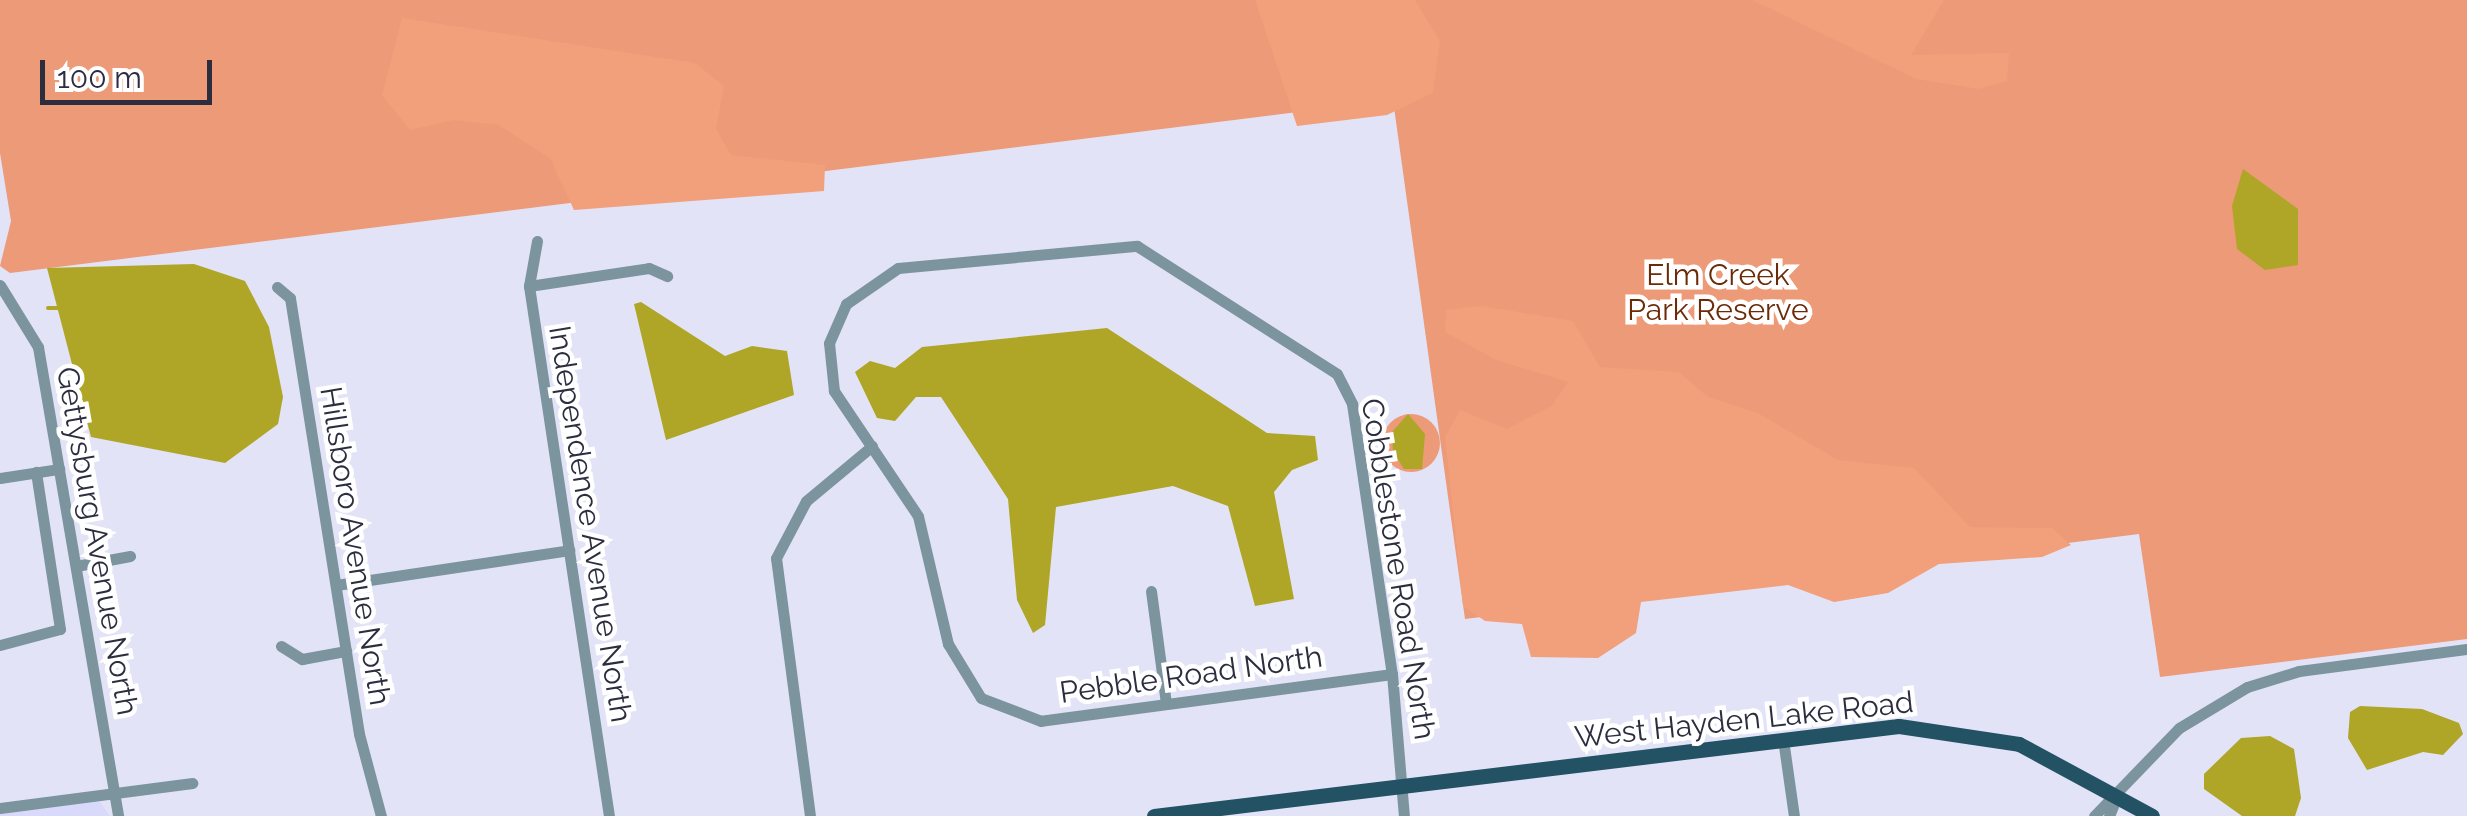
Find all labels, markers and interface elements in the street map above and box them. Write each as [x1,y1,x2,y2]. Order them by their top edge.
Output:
scale bar [45,40,218,102]
text: 100 m [57,60,142,95]
park label: Elm Creek Park Reserve [1627,257,1809,328]
street label: Independence Avenue North [541,323,639,725]
street label: Gettysburg Avenue North [49,364,145,718]
street label: Hillsboro Avenue North [312,384,398,708]
street label: Cobblestone Road North [1353,396,1443,742]
street label: Pebble Road North [1057,639,1325,711]
street label: West Hayden Lake Road [1573,684,1915,756]

